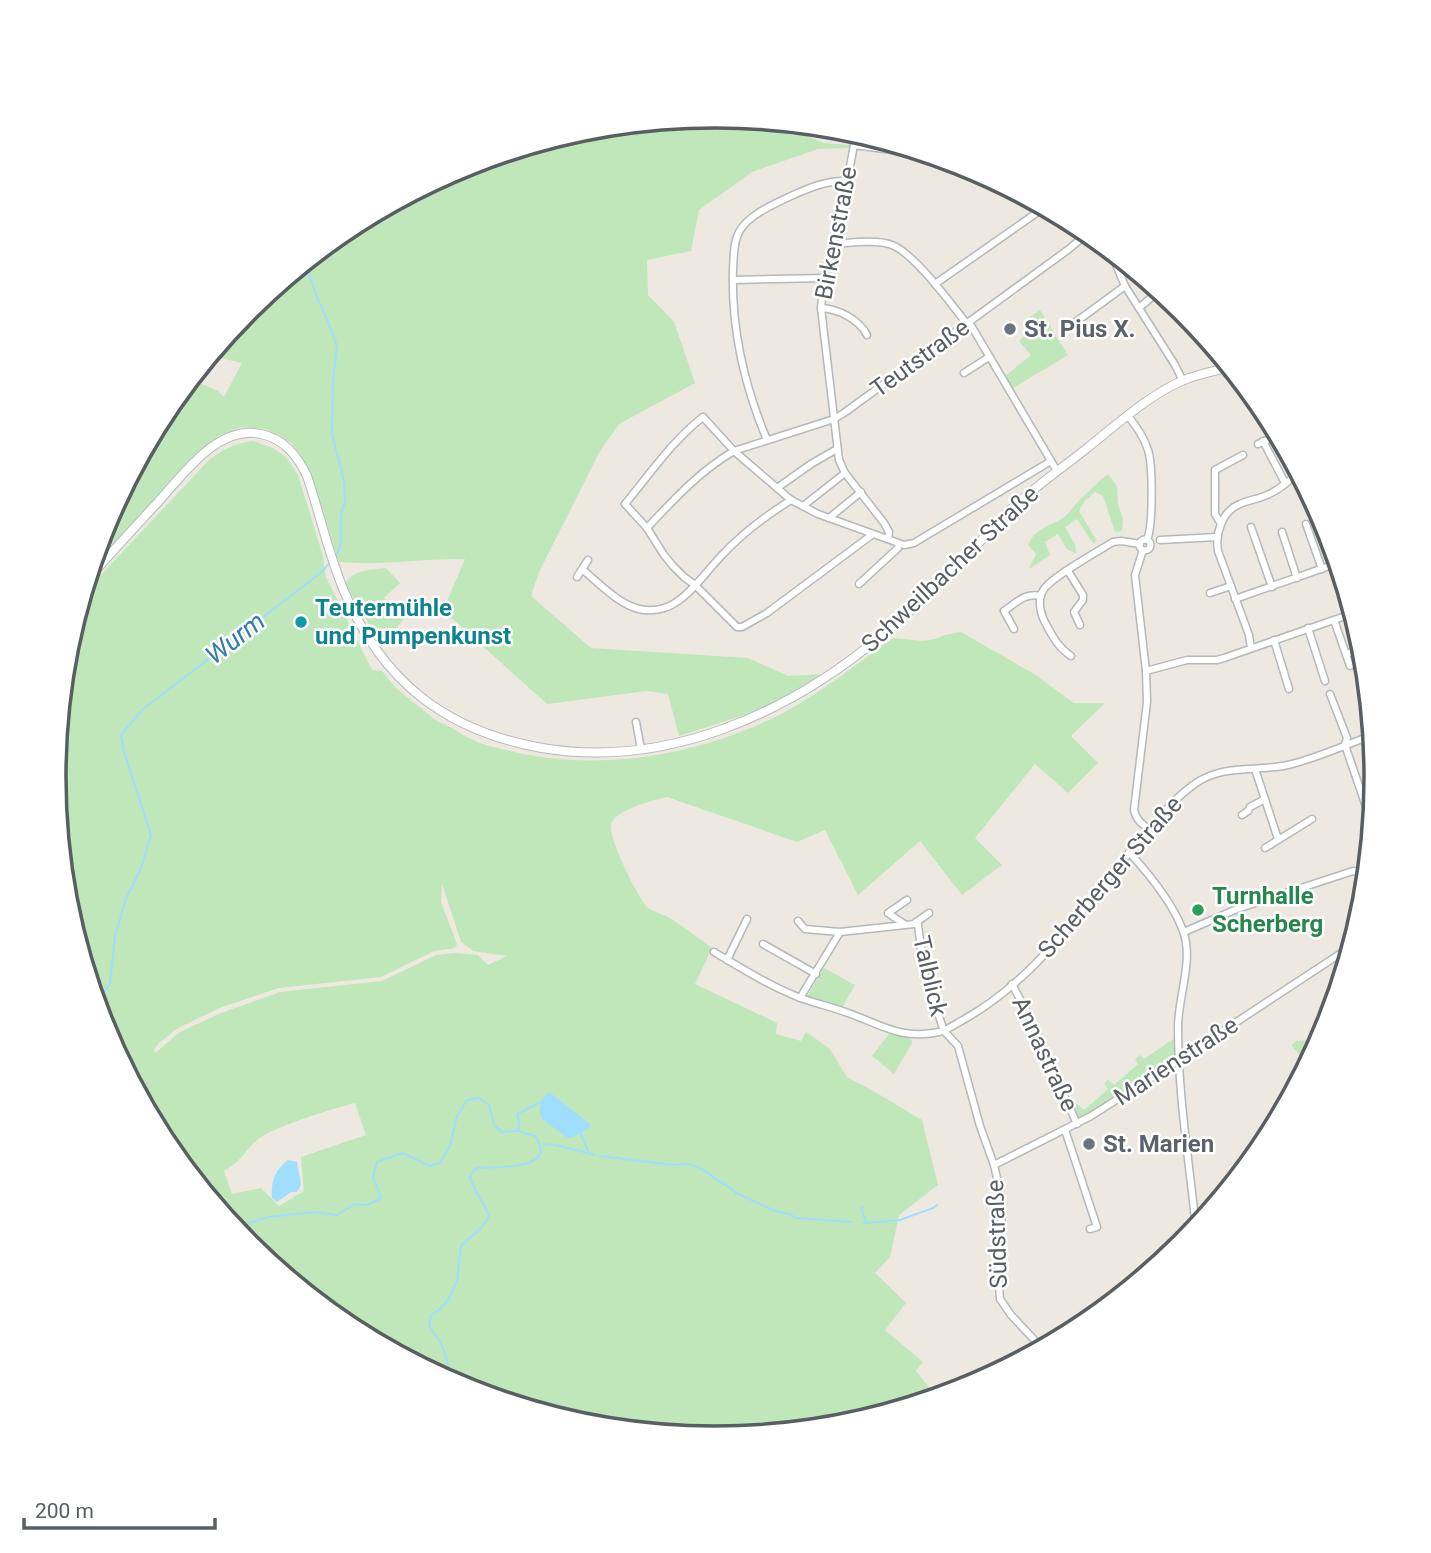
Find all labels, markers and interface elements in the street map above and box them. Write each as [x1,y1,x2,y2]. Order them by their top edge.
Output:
street label: Birkenstraße [809,164,863,302]
street label: Teutstraße [865,313,975,403]
place label: St. Pius X. [1024,315,1136,343]
marker: St. Pius X. [1002,321,1018,337]
street label: Schweilbacher Straße [856,480,1044,658]
place label: Teutermühle und Pumpenkunst [315,594,511,650]
water label: Wurm [199,606,271,670]
marker: Teutermühle und Pumpenkunst [293,614,309,630]
street label: Scherberger Straße [1032,790,1188,964]
place label: Turnhalle Scherberg [1212,882,1323,938]
marker: Turnhalle Scherberg [1190,902,1206,918]
street label: Talblick [907,933,953,1020]
street label: Annastraße [1006,992,1084,1116]
street label: Marienstraße [1109,1011,1243,1111]
place label: St. Marien [1103,1130,1214,1158]
marker: St. Marien [1081,1136,1097,1152]
street label: Südstraße [981,1179,1013,1289]
scale bar [24,1486,215,1530]
text: 200 m [35,1499,94,1523]

